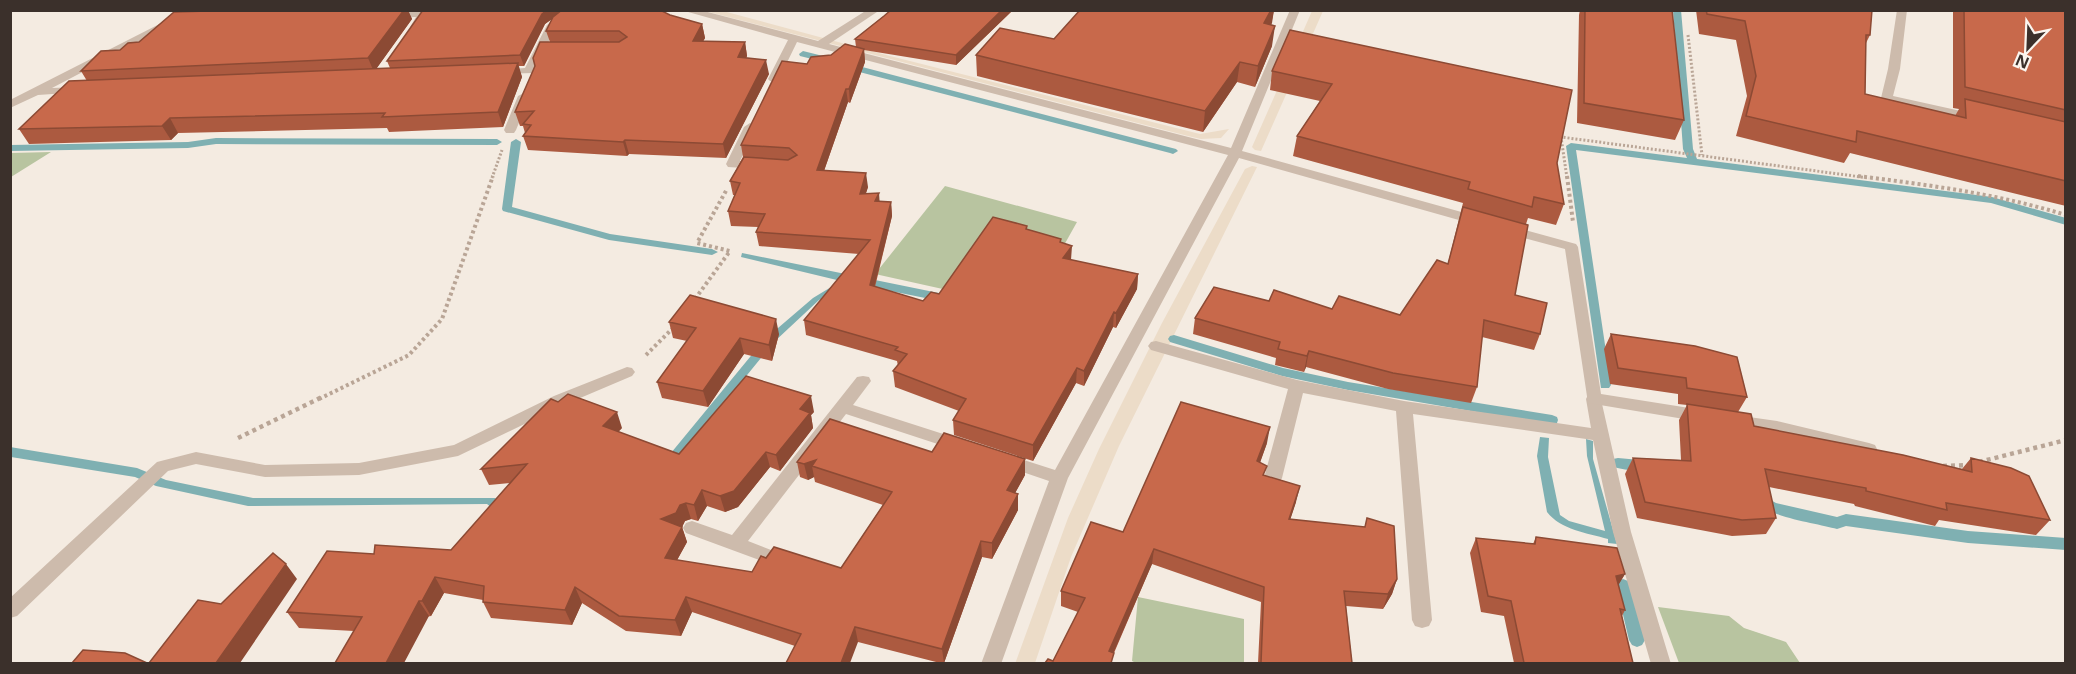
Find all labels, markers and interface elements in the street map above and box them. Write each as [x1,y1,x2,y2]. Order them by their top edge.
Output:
north arrow [1998,18,2058,78]
text: N [2012,49,2032,74]

